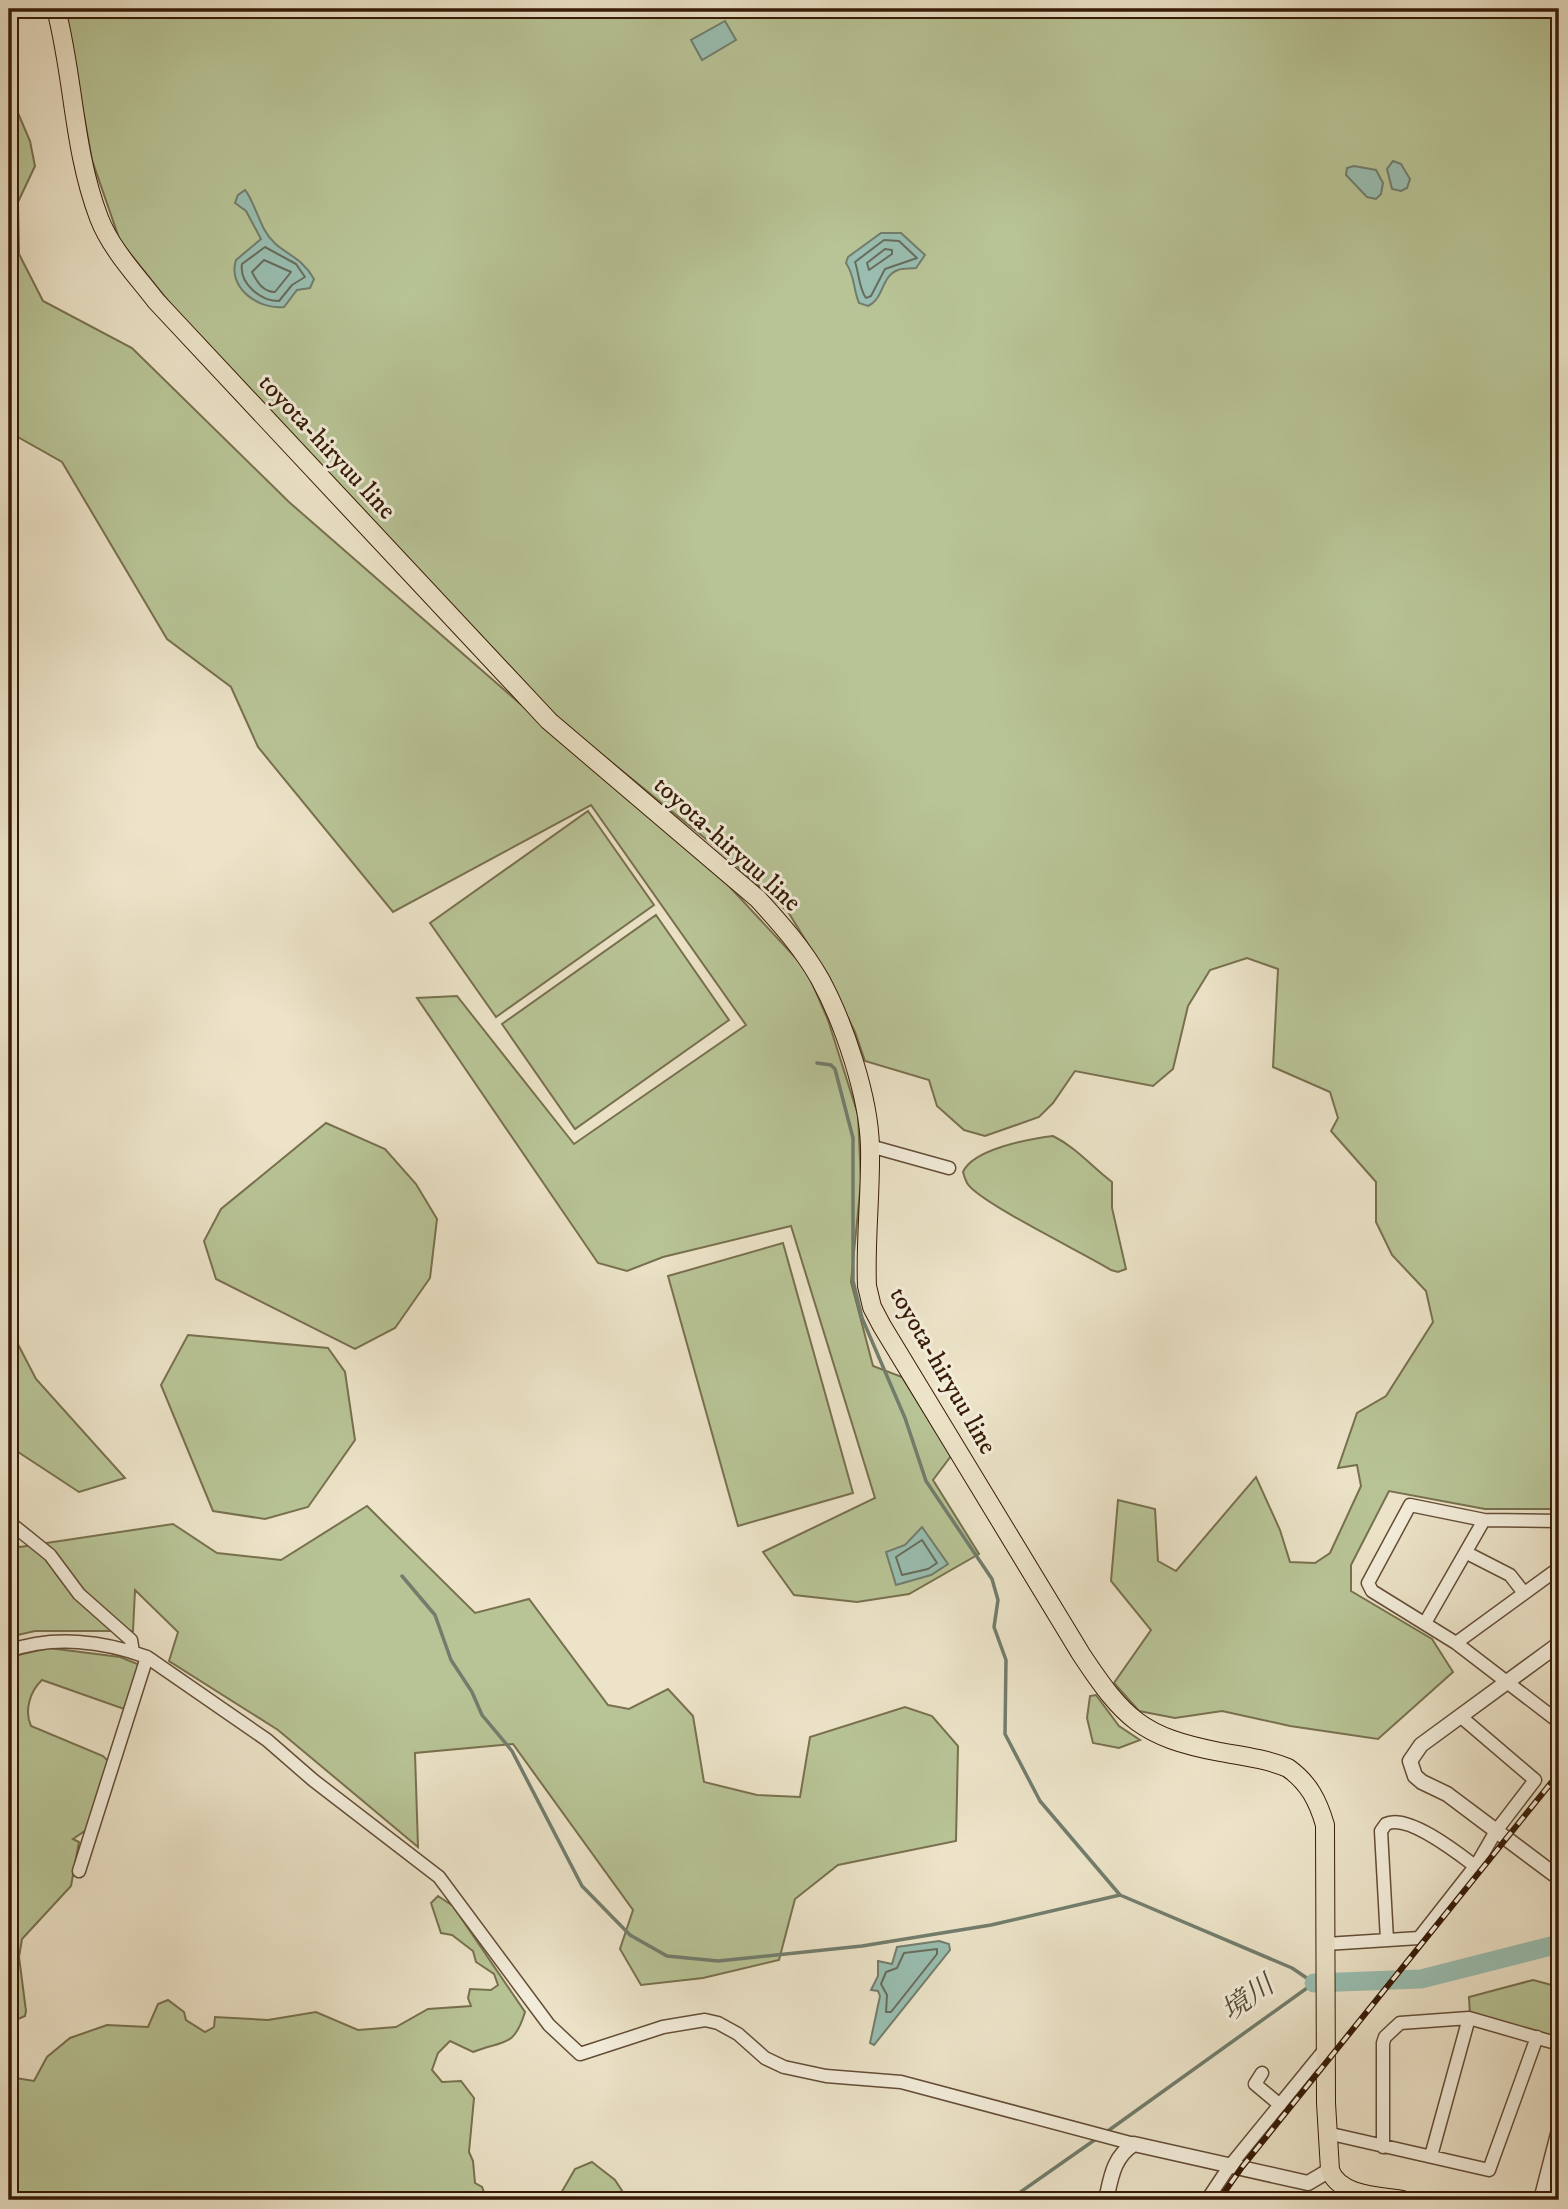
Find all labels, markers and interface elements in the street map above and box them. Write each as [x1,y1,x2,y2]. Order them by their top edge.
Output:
street label: toyota-hiryuu line [251,367,403,527]
street label: toyota-hiryuu line [646,769,808,919]
street label: toyota-hiryuu line [882,1281,1004,1460]
water label: 境川 [1215,1966,1283,2029]

